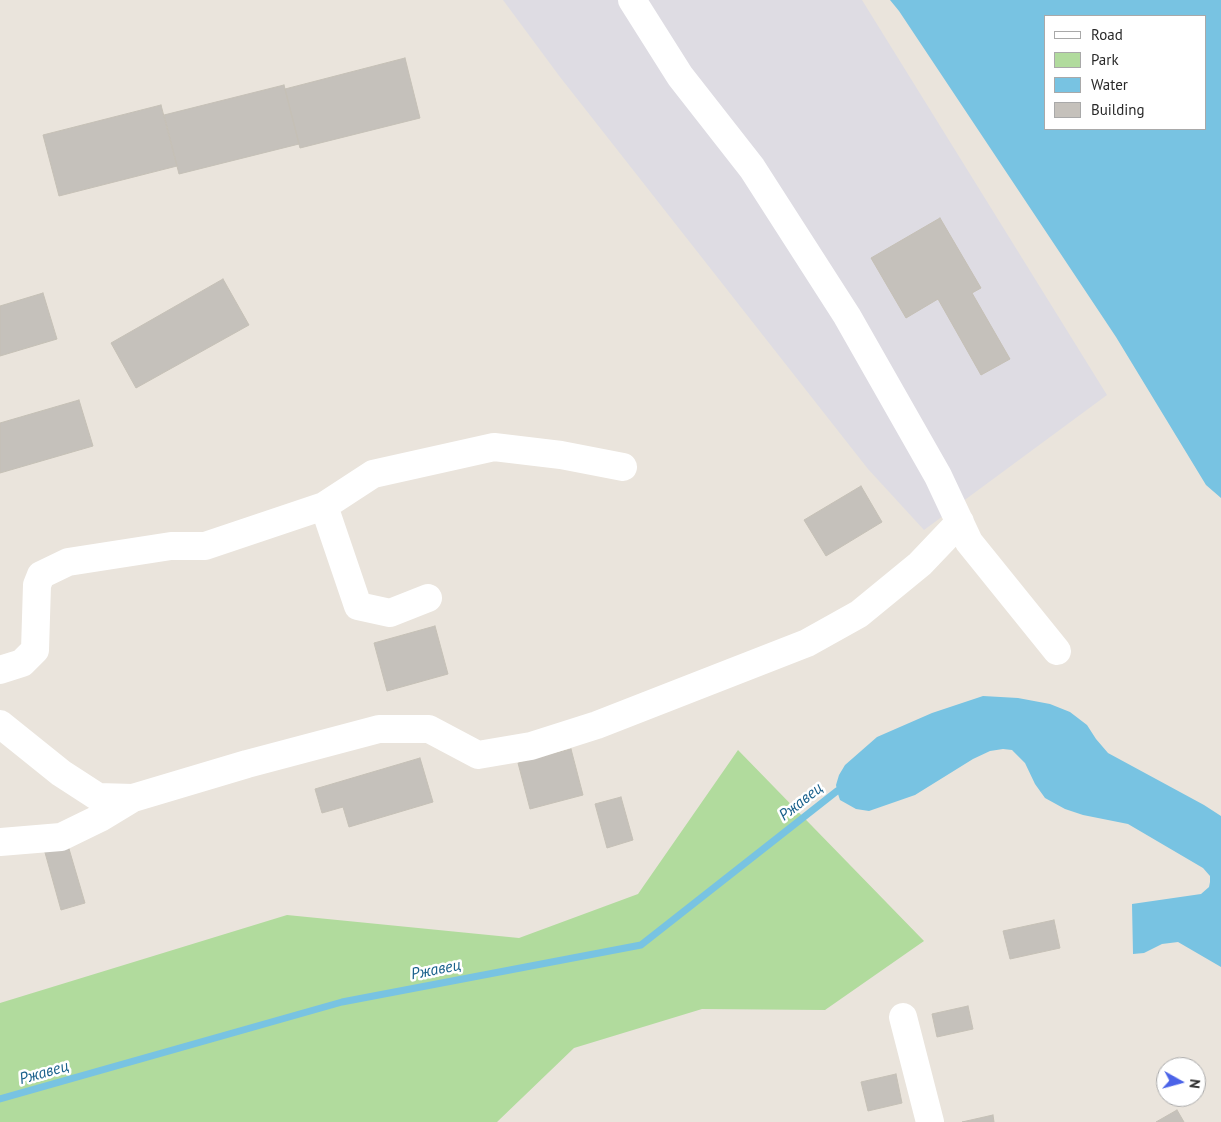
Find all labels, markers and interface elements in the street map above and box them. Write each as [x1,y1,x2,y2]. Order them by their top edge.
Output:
legend [1044,15,1206,130]
text: Road [1091,25,1123,44]
text: Park [1091,50,1119,69]
text: Water [1091,75,1128,94]
text: Building [1091,100,1145,119]
water label: Ржавец [775,779,827,825]
water label: Ржавец [409,956,463,984]
water label: Ржавец [17,1057,71,1089]
north arrow [1156,1057,1206,1107]
text: N [1185,1078,1204,1089]

